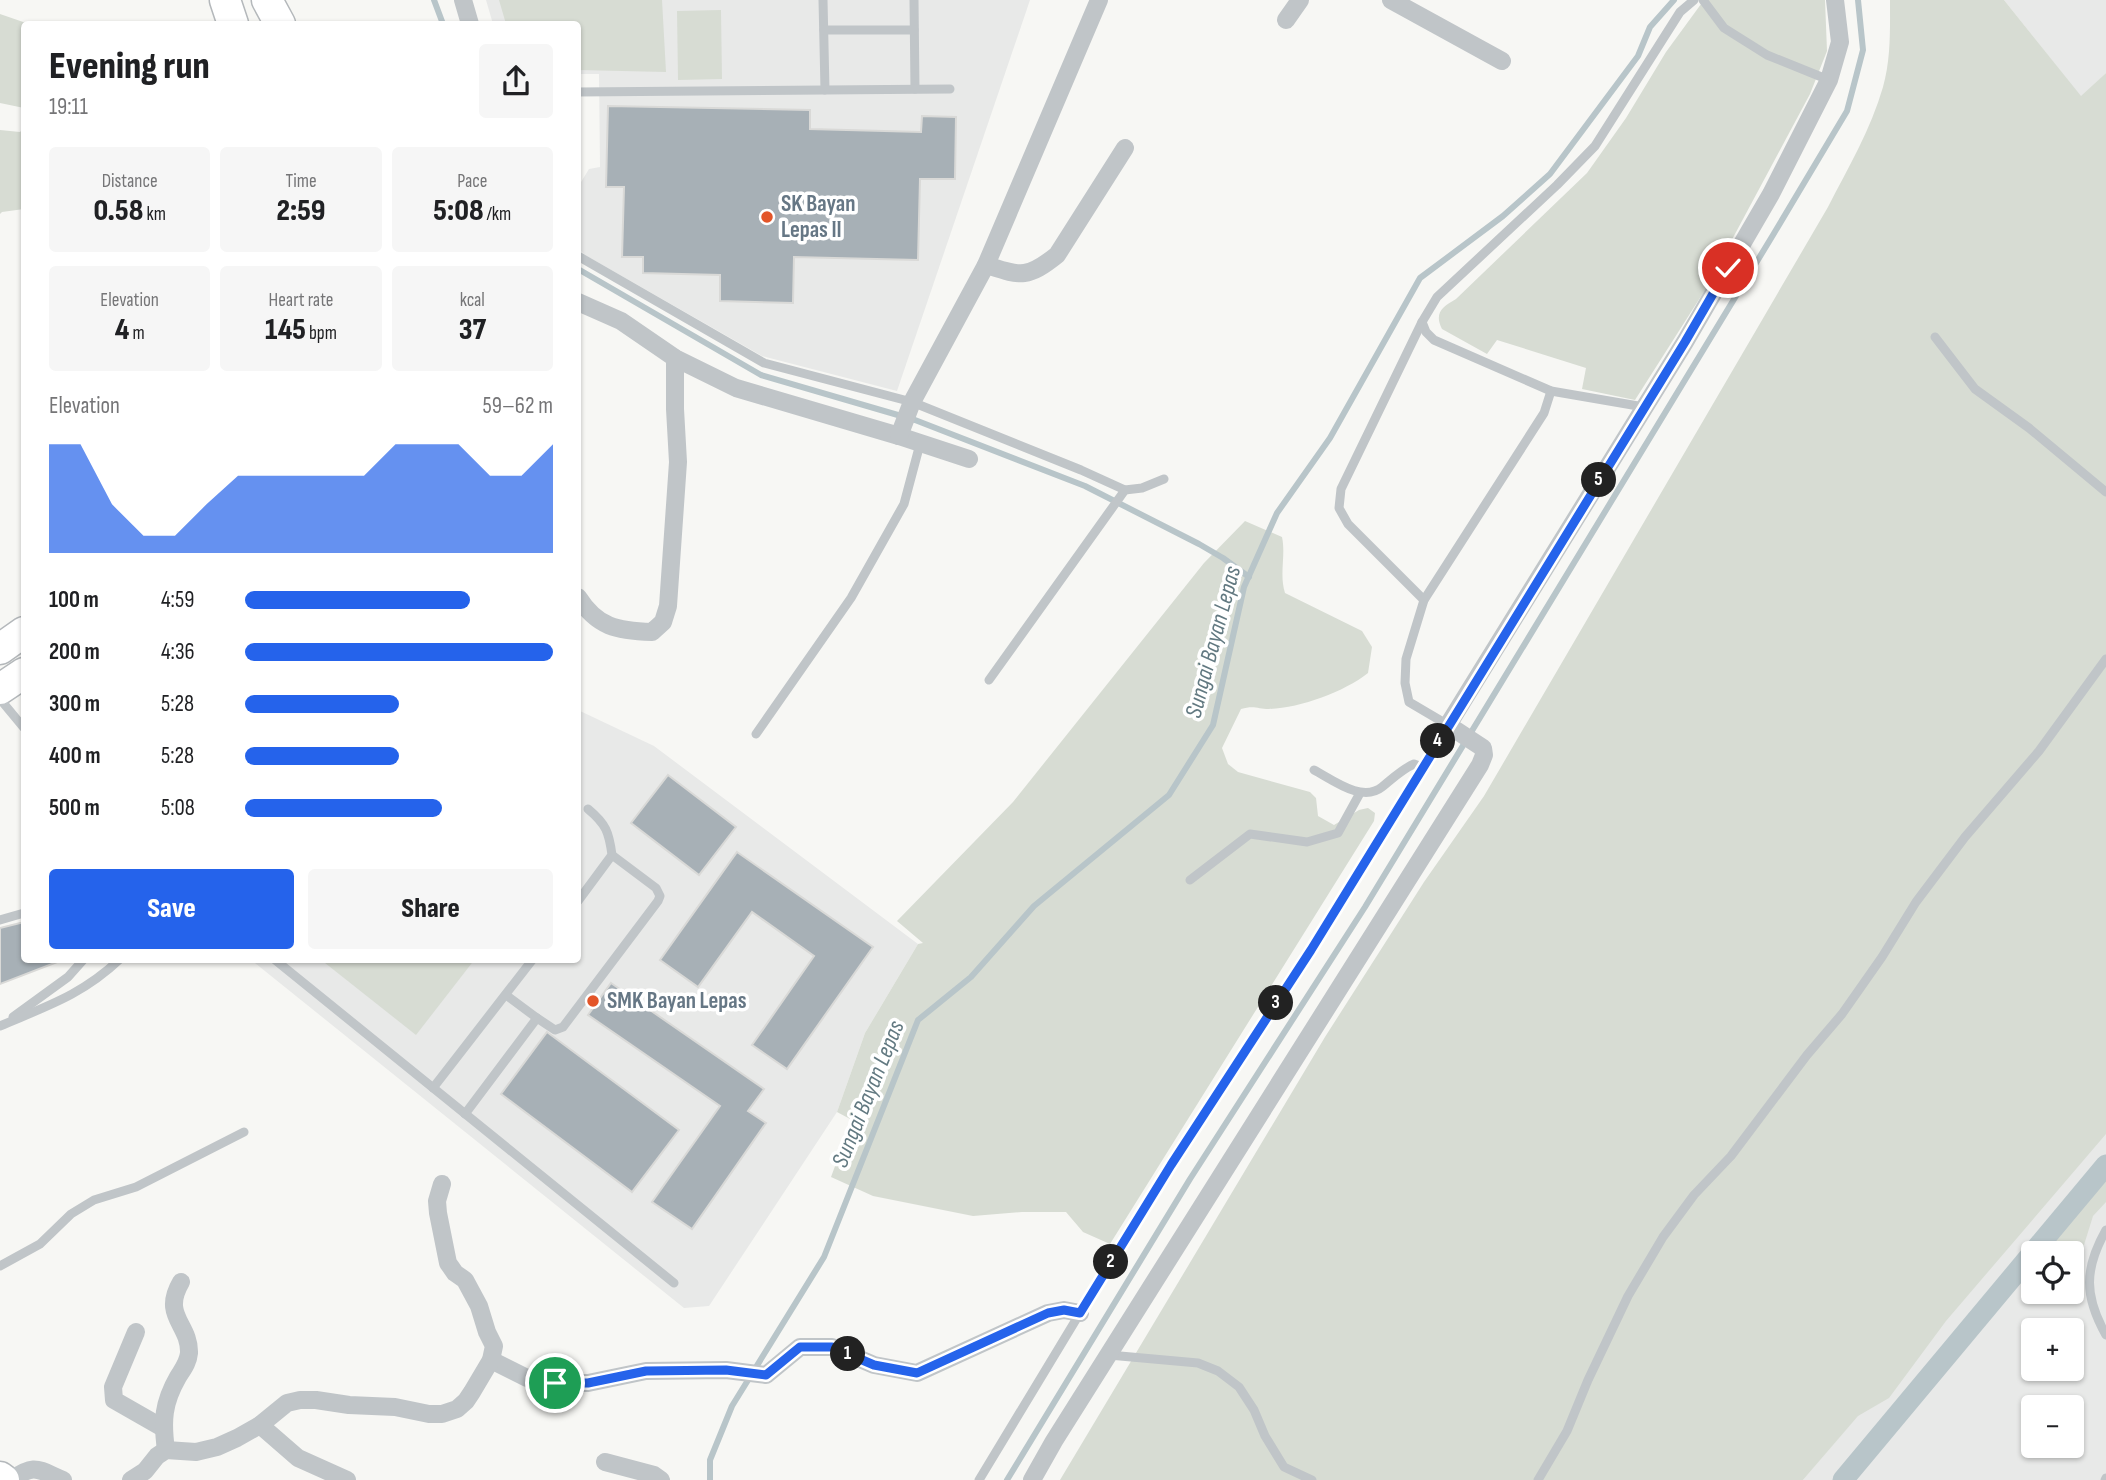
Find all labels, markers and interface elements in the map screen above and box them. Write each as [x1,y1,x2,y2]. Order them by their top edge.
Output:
text: Evening run [49,44,210,89]
button: share [479,44,553,118]
text: 19:11 [49,93,88,121]
text: Distance [102,170,158,193]
text: Time [285,170,317,193]
text: Pace [457,170,487,193]
place label: SK Bayan Lepas II [781,190,856,244]
text: 0.58 [93,193,143,229]
text: 2:59 [277,193,325,229]
text: 5:08 [433,193,484,229]
text: km [143,203,166,226]
text: /km [484,203,511,226]
marker: SK Bayan Lepas II [759,209,775,225]
pin [1698,238,1758,298]
icon: check [1709,249,1747,287]
text: Elevation [100,289,159,312]
text: Heart rate [269,289,333,312]
text: kcal [460,289,485,312]
text: 4 [115,312,129,348]
text: 145 [265,312,306,348]
text: 37 [459,312,486,348]
text: m [129,322,145,345]
text: bpm [306,322,337,345]
text: Elevation [49,392,120,420]
text: 59–62 m [483,392,553,420]
pin: 5 [1582,462,1616,498]
text: 5 [1594,468,1603,491]
water label: Sungai Bayan Lepas [1179,562,1247,721]
text: 100 m [49,586,99,614]
text: 4:59 [161,586,194,614]
text: 200 m [49,638,100,666]
text: 4:36 [161,638,195,666]
text: 300 m [49,690,100,718]
text: 5:28 [161,690,194,718]
pin: 4 [1420,724,1456,758]
text: 4 [1433,729,1442,752]
text: 400 m [49,742,100,770]
text: 5:28 [161,742,194,770]
text: 500 m [49,794,100,822]
text: 5:08 [161,794,195,822]
button: Save [49,869,294,949]
button: Share [308,869,553,949]
pin: 3 [1258,986,1294,1020]
place label: SMK Bayan Lepas [607,987,747,1015]
text: 3 [1271,991,1280,1014]
marker: SMK Bayan Lepas [585,993,601,1009]
water label: Sungai Bayan Lepas [825,1016,911,1172]
map controls [2021,1241,2084,1458]
button: locate [2021,1241,2084,1304]
pin: 2 [1094,1244,1128,1280]
text: 2 [1106,1250,1115,1273]
button: + [2021,1318,2084,1381]
pin: 1 [830,1336,866,1372]
text: 1 [844,1342,851,1365]
pin [525,1353,585,1413]
icon: arrive [536,1364,574,1402]
button: − [2021,1395,2084,1458]

